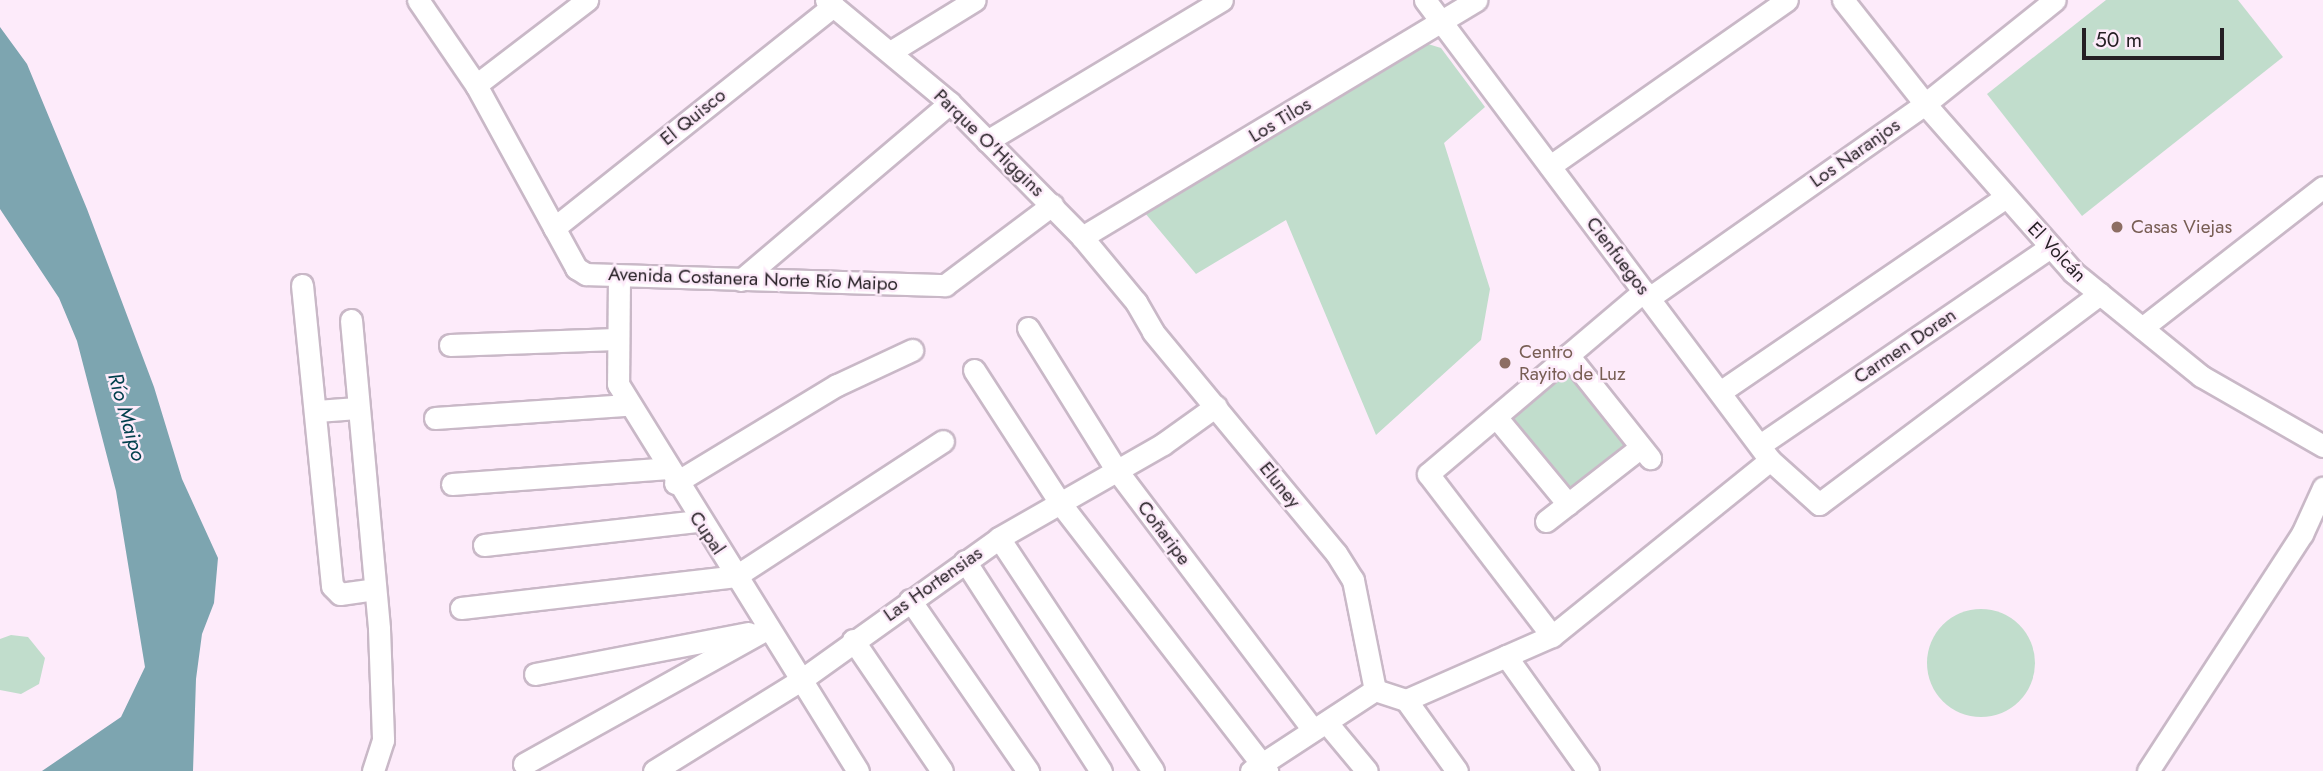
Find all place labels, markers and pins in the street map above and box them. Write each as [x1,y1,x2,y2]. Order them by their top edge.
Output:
place label: Casas Viejas [2131,216,2232,238]
marker: Casas Viejas [2109,219,2125,235]
place label: Centro Rayito de Luz [1519,341,1626,385]
marker: Centro Rayito de Luz [1497,355,1513,371]

